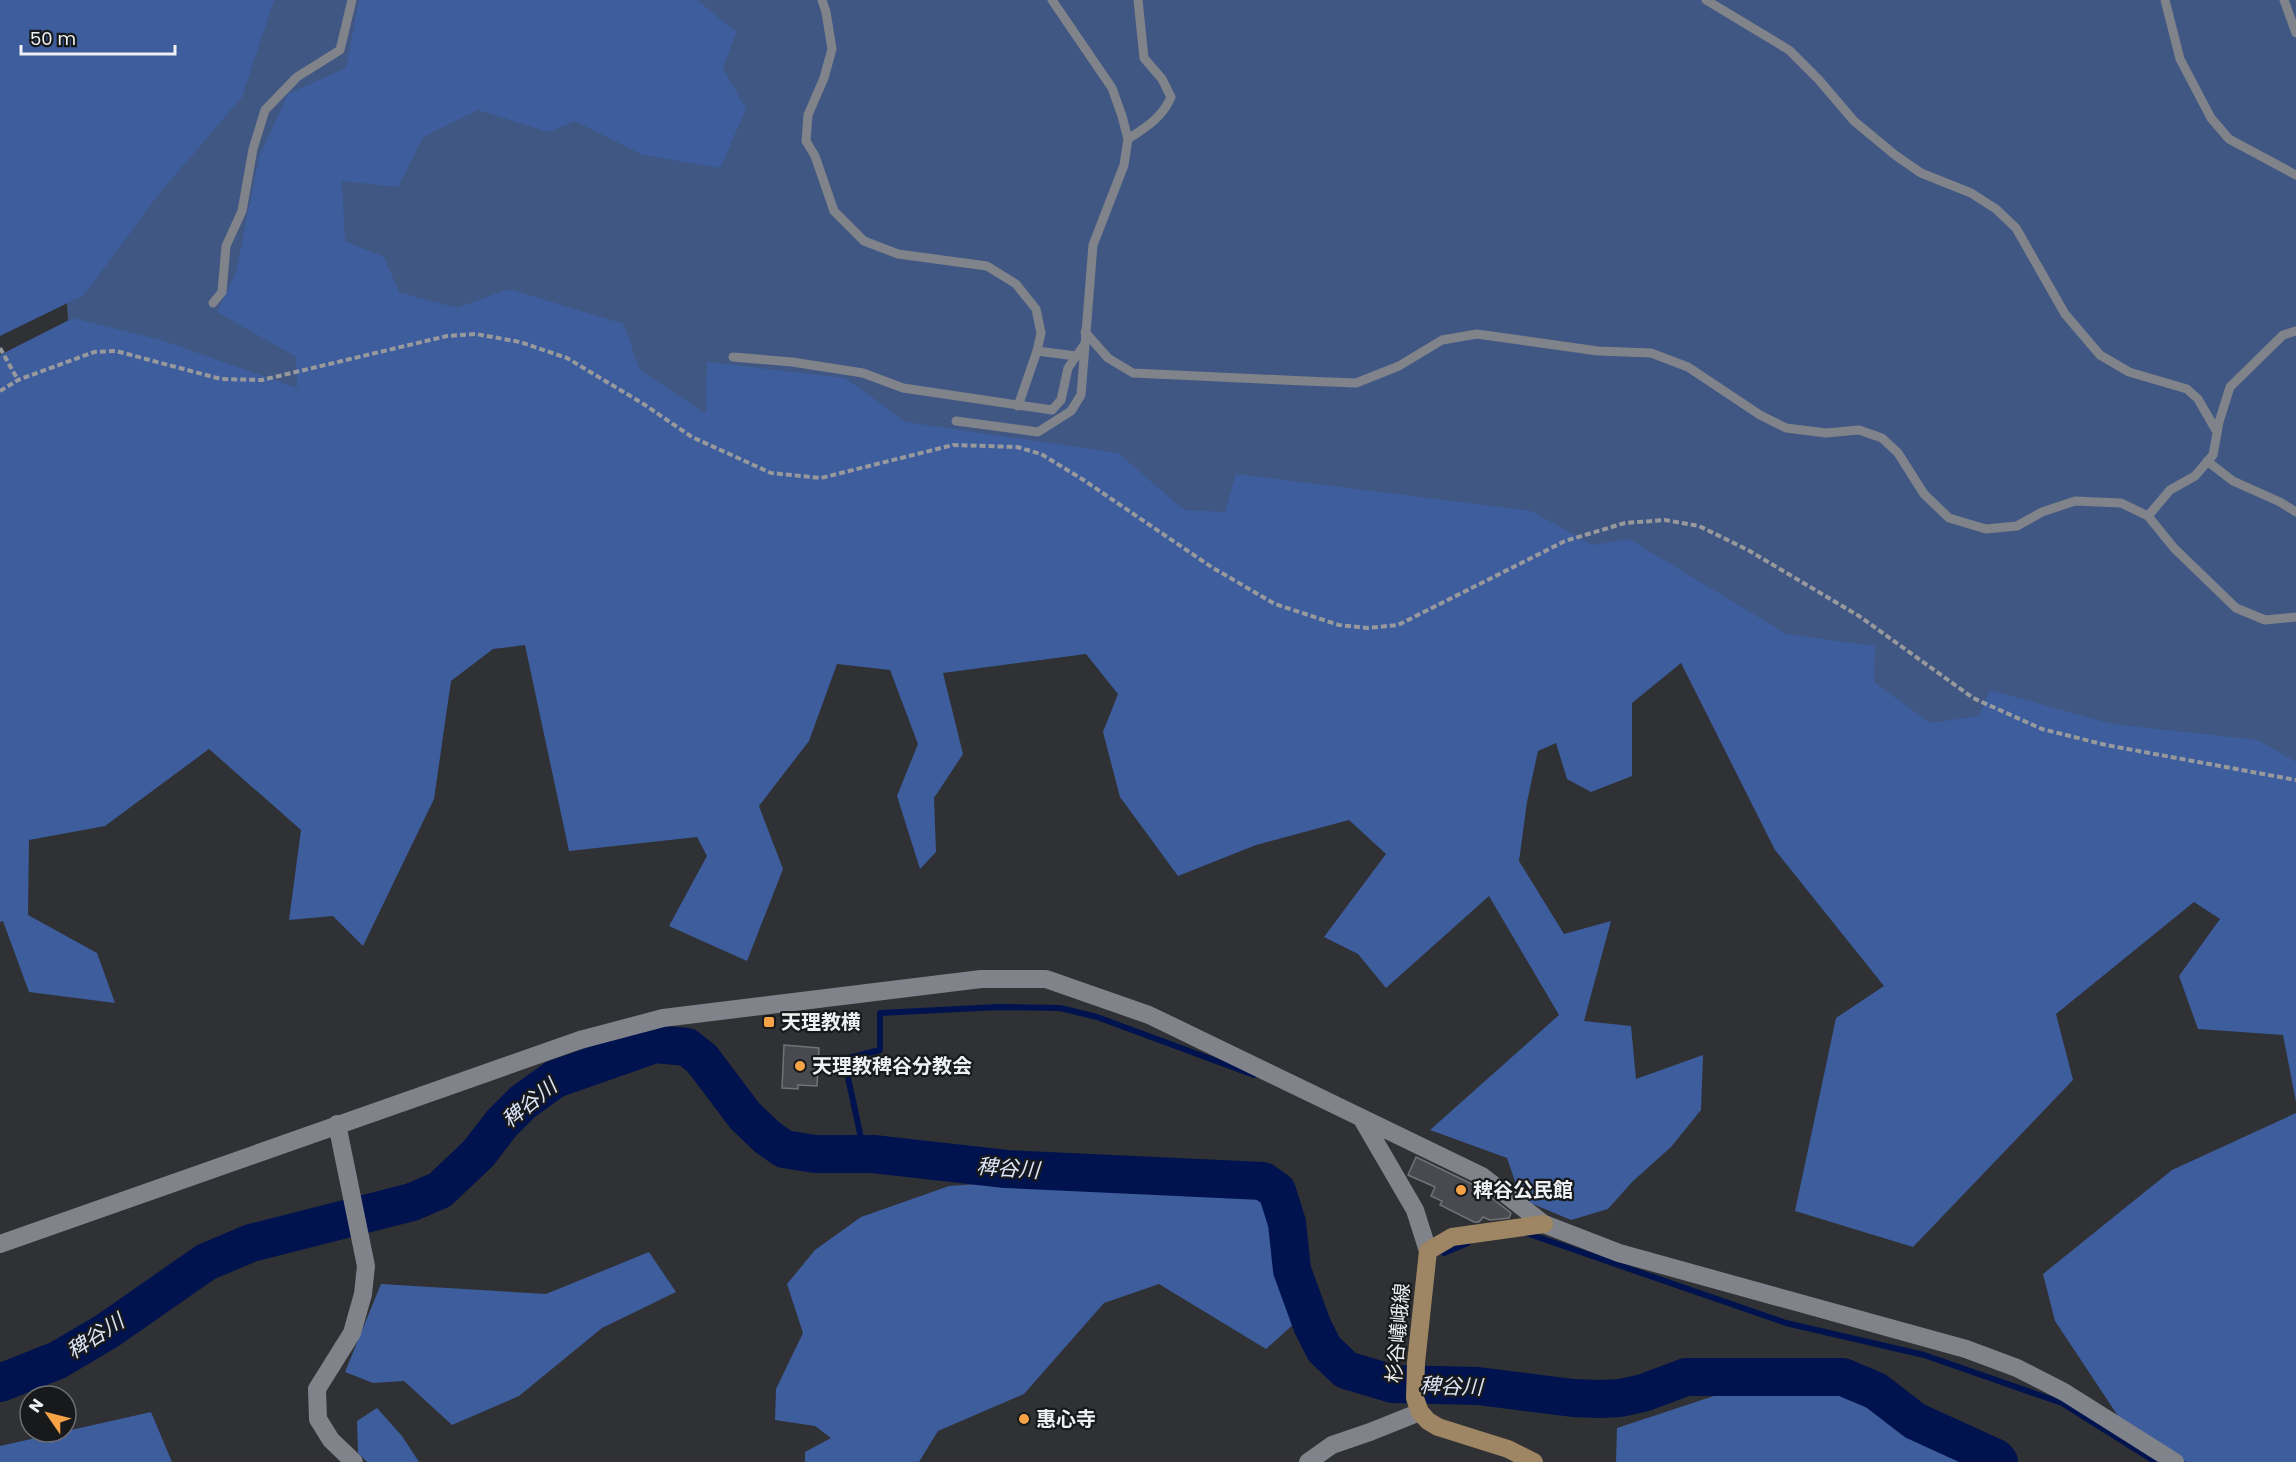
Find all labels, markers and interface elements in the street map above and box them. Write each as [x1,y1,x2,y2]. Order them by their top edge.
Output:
scale bar [21,18,176,56]
text: 50 m [30,26,76,51]
place label: 天理教横 [781,1008,861,1036]
marker: 天理教横 [762,1015,776,1029]
place label: 天理教稗谷分教会 [812,1052,972,1080]
marker: 天理教稗谷分教会 [793,1059,807,1073]
water label: 稗谷川 [495,1071,564,1134]
water label: 稗谷川 [976,1151,1042,1185]
place label: 稗谷公民館 [1473,1176,1573,1204]
marker: 稗谷公民館 [1454,1183,1468,1197]
street label: 杉谷嶬峨線 [1380,1282,1416,1384]
water label: 稗谷川 [61,1306,131,1365]
water label: 稗谷川 [1419,1370,1485,1402]
north arrow [18,1384,78,1444]
text: N [23,1394,49,1417]
place label: 惠心寺 [1036,1405,1096,1433]
marker: 惠心寺 [1017,1412,1031,1426]

